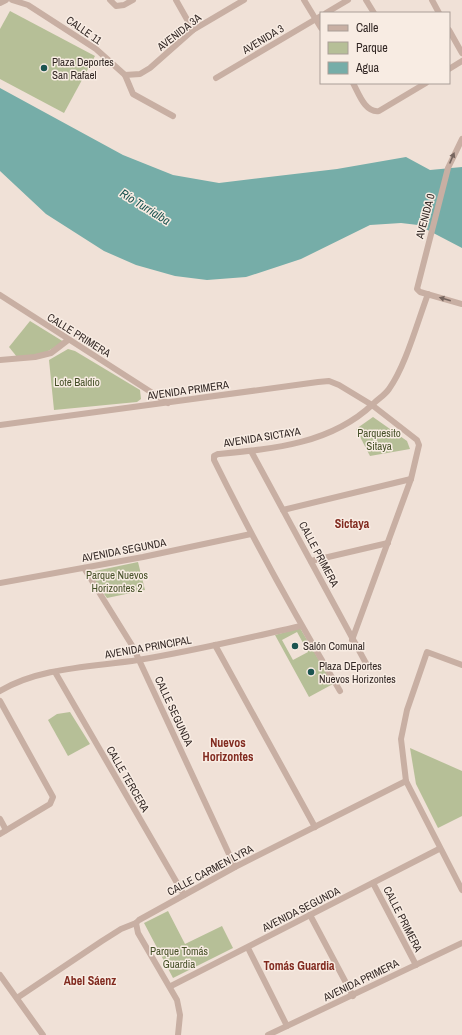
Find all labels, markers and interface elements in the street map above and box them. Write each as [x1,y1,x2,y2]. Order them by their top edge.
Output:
street label: AVENIDA 3A [153,10,205,54]
legend [320,12,450,84]
street label: CALLE 11 [63,13,105,47]
text: Calle [356,20,378,36]
street label: AVENIDA 3 [239,21,286,57]
text: Parque [356,40,388,56]
place label: Plaza Deportes San Rafael [52,55,114,82]
text: Agua [355,60,380,76]
marker: Plaza Deportes San Rafael [39,63,49,73]
one-way arrow [449,153,455,164]
water label: Río Turrialba [117,185,174,229]
street label: AVENIDA 0 [412,192,438,241]
one-way arrow [438,296,450,302]
street label: CALLE PRIMERA [45,310,114,361]
park label: Lote Baldío [54,375,100,389]
street label: AVENIDA PRIMERA [145,377,231,403]
street label: AVENIDA SICTAYA [222,424,302,450]
park label: Parquesito Sitaya [357,426,401,453]
district label: Sictaya [335,516,370,532]
street label: CALLE PRIMERA [296,519,343,590]
street label: AVENIDA SEGUNDA [80,535,168,565]
park label: Parque Nuevos Horizontes 2 [86,568,149,595]
street label: AVENIDA PRINCIPAL [103,632,193,662]
place label: Salón Comunal [303,639,365,653]
marker: Salón Comunal [290,641,300,651]
place label: Plaza DEportes Nuevos Horizontes [319,659,396,686]
marker: Plaza DEportes Nuevos Horizontes [306,667,316,677]
street label: CALLE SEGUNDA [152,674,197,749]
district label: Nuevos Horizontes [203,735,254,765]
street label: CALLE TERCERA [103,743,153,815]
street label: CALLE CARMEN LYRA [165,841,256,899]
street label: AVENIDA SEGUNDA [259,883,343,935]
street label: CALLE PRIMERA [380,884,426,955]
park label: Parque Tomás Guardia [150,944,208,971]
street label: AVENIDA PRIMERA [320,955,402,1005]
district label: Tomás Guardia [264,958,335,974]
district label: Abel Sáenz [64,973,116,989]

